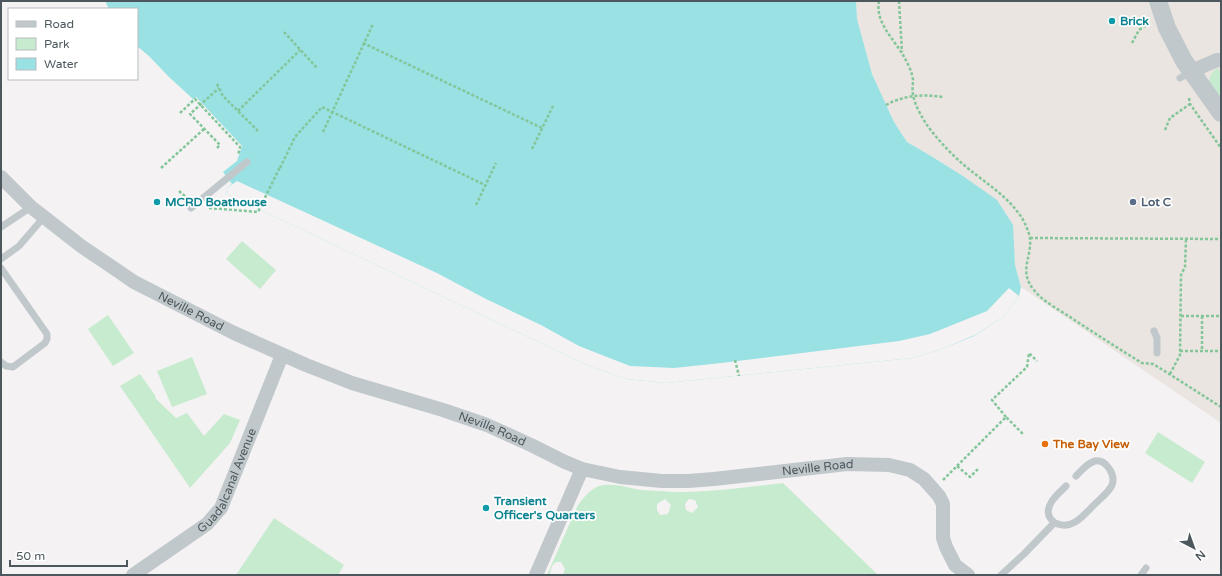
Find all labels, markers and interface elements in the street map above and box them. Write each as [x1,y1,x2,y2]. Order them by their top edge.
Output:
legend [8,8,138,80]
place label: Brick [1120,14,1149,28]
marker: Brick [1107,16,1117,26]
text: Road [44,17,74,31]
text: Park [44,37,70,51]
text: Water [44,57,79,71]
place label: MCRD Boathouse [165,195,267,209]
place label: Lot C [1141,195,1172,209]
marker: MCRD Boathouse [152,197,162,207]
marker: Lot C [1128,197,1138,207]
street label: Neville Road [156,289,226,334]
street label: Neville Road [457,409,528,449]
street label: Guadalcanal Avenue [195,426,259,536]
place label: The Bay View [1052,437,1130,452]
marker: The Bay View [1040,439,1050,449]
street label: Neville Road [781,457,854,478]
place label: Transient Officer's Quarters [493,494,596,522]
marker: Transient Officer's Quarters [481,503,491,513]
north arrow [1174,528,1214,568]
scale bar [10,542,127,568]
text: N [1193,547,1208,563]
text: 50 m [16,549,45,563]

